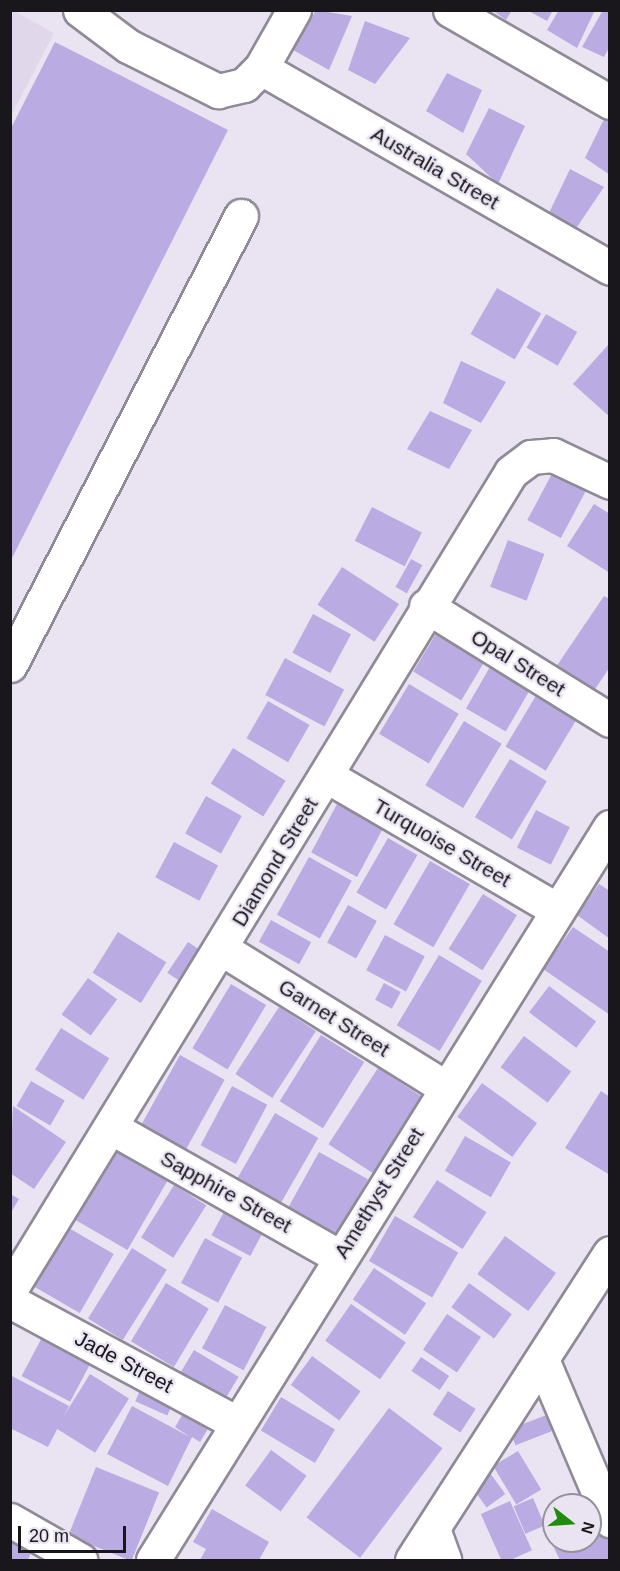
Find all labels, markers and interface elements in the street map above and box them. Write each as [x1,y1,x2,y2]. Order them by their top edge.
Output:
street label: Australia Street [367,121,503,215]
street label: Opal Street [466,624,570,702]
street label: Diamond Street [227,793,323,931]
street label: Turquoise Street [369,793,515,893]
street label: Garnet Street [274,974,394,1062]
street label: Amethyst Street [329,1123,429,1263]
street label: Sapphire Street [156,1146,296,1238]
street label: Jade Street [71,1326,177,1398]
north arrow [542,1493,602,1553]
scale bar [21,1514,129,1552]
text: N [578,1520,598,1536]
text: 20 m [29,1526,69,1546]

